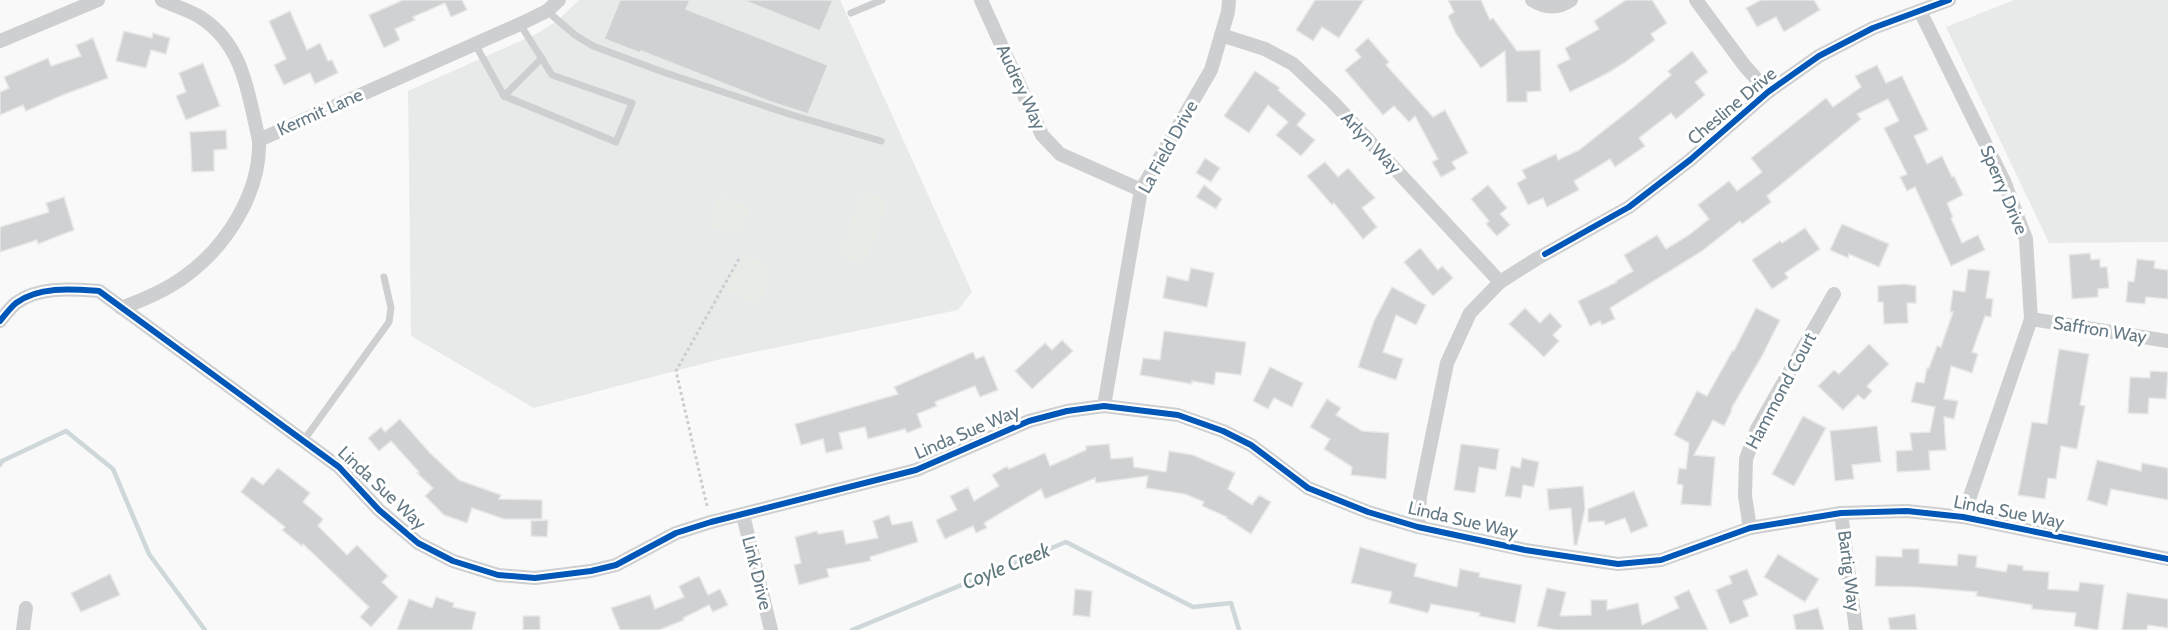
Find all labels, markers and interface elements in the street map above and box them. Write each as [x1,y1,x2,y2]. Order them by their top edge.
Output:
street label: Audrey Way [992,41,1050,133]
street label: Chesline Drive [1683,62,1781,150]
street label: Kermit Lane [274,83,366,141]
street label: La Field Drive [1134,97,1202,197]
street label: Arlyn Way [1336,107,1406,179]
street label: Sperry Drive [1975,142,2033,238]
street label: Saffron Way [2052,312,2148,348]
street label: Hammond Court [1741,329,1821,453]
street label: Linda Sue Way [911,400,1023,464]
street label: Linda Sue Way [333,442,431,534]
street label: Linda Sue Way [1952,490,2066,534]
street label: Linda Sue Way [1406,497,1520,543]
street label: Bartig Way [1833,529,1865,613]
street label: Link Drive [737,534,777,612]
water label: Coyle Creek [959,537,1055,594]

